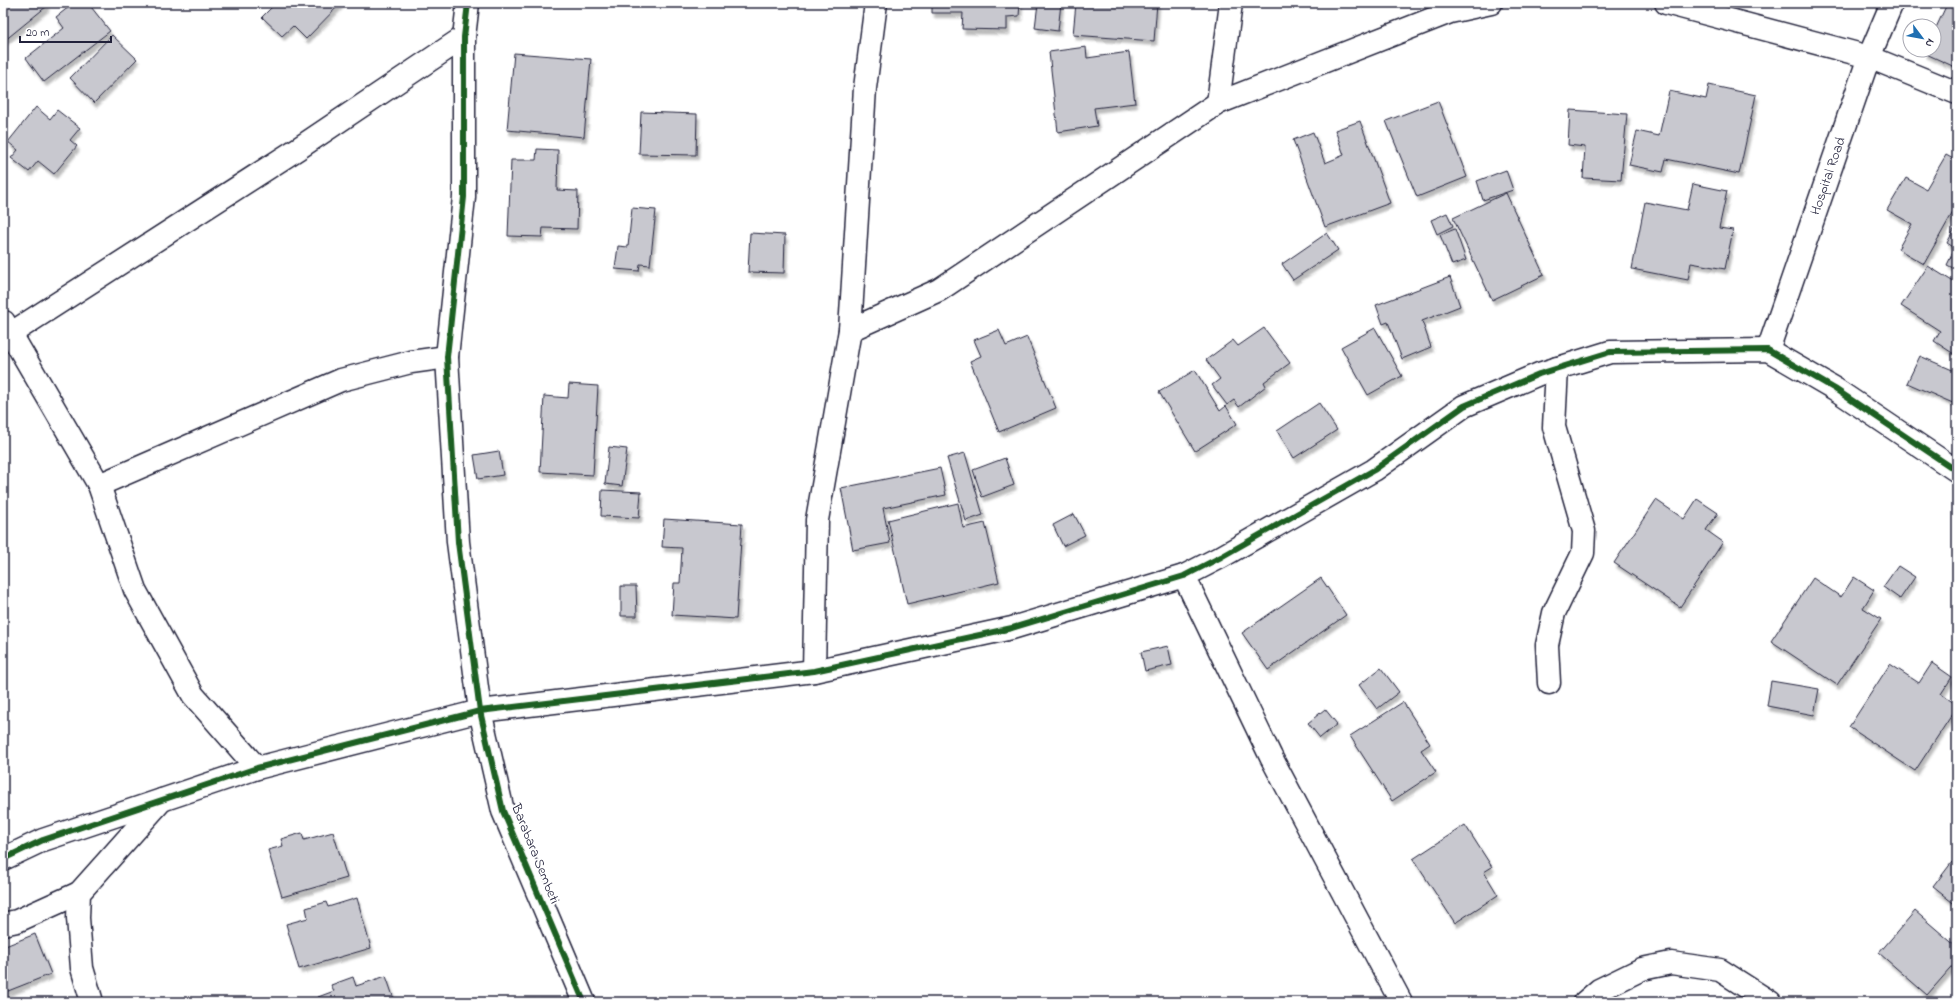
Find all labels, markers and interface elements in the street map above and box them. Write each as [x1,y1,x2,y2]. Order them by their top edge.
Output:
scale bar [20,18,111,44]
north arrow [1902,18,1942,58]
text: 20 m [26,24,49,42]
text: N [1921,35,1938,50]
street label: Hospital Road [1805,134,1851,218]
street label: Barabara Sembeti [505,800,565,907]

